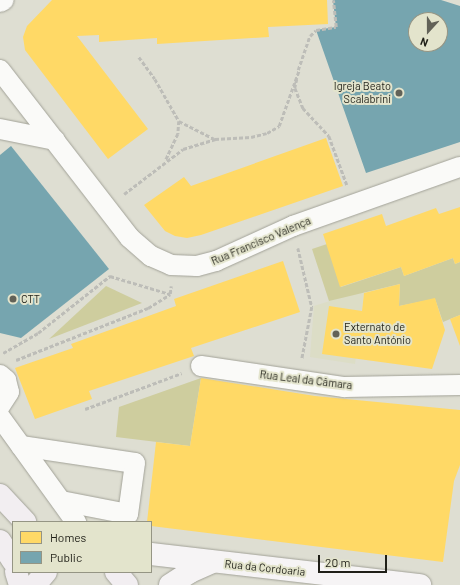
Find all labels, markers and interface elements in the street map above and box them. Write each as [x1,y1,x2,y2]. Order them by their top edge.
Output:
north arrow [408,12,448,52]
text: N [418,35,430,50]
place label: Igreja Beato Scalabrini [334,80,391,106]
marker: Igreja Beato Scalabrini [394,88,404,98]
street label: Rua Francisco Valença [209,214,313,268]
place label: CTT [21,292,40,306]
marker: CTT [8,294,18,304]
place label: Externato de Santo António [344,321,411,347]
marker: Externato de Santo António [331,329,341,339]
street label: Rua Leal da Câmara [259,368,353,392]
legend [12,521,152,573]
text: Homes [50,530,86,544]
scale bar [320,547,389,573]
text: Public [50,550,82,564]
text: 20 m [325,555,351,569]
street label: Rua da Cordoaria [224,557,306,579]

